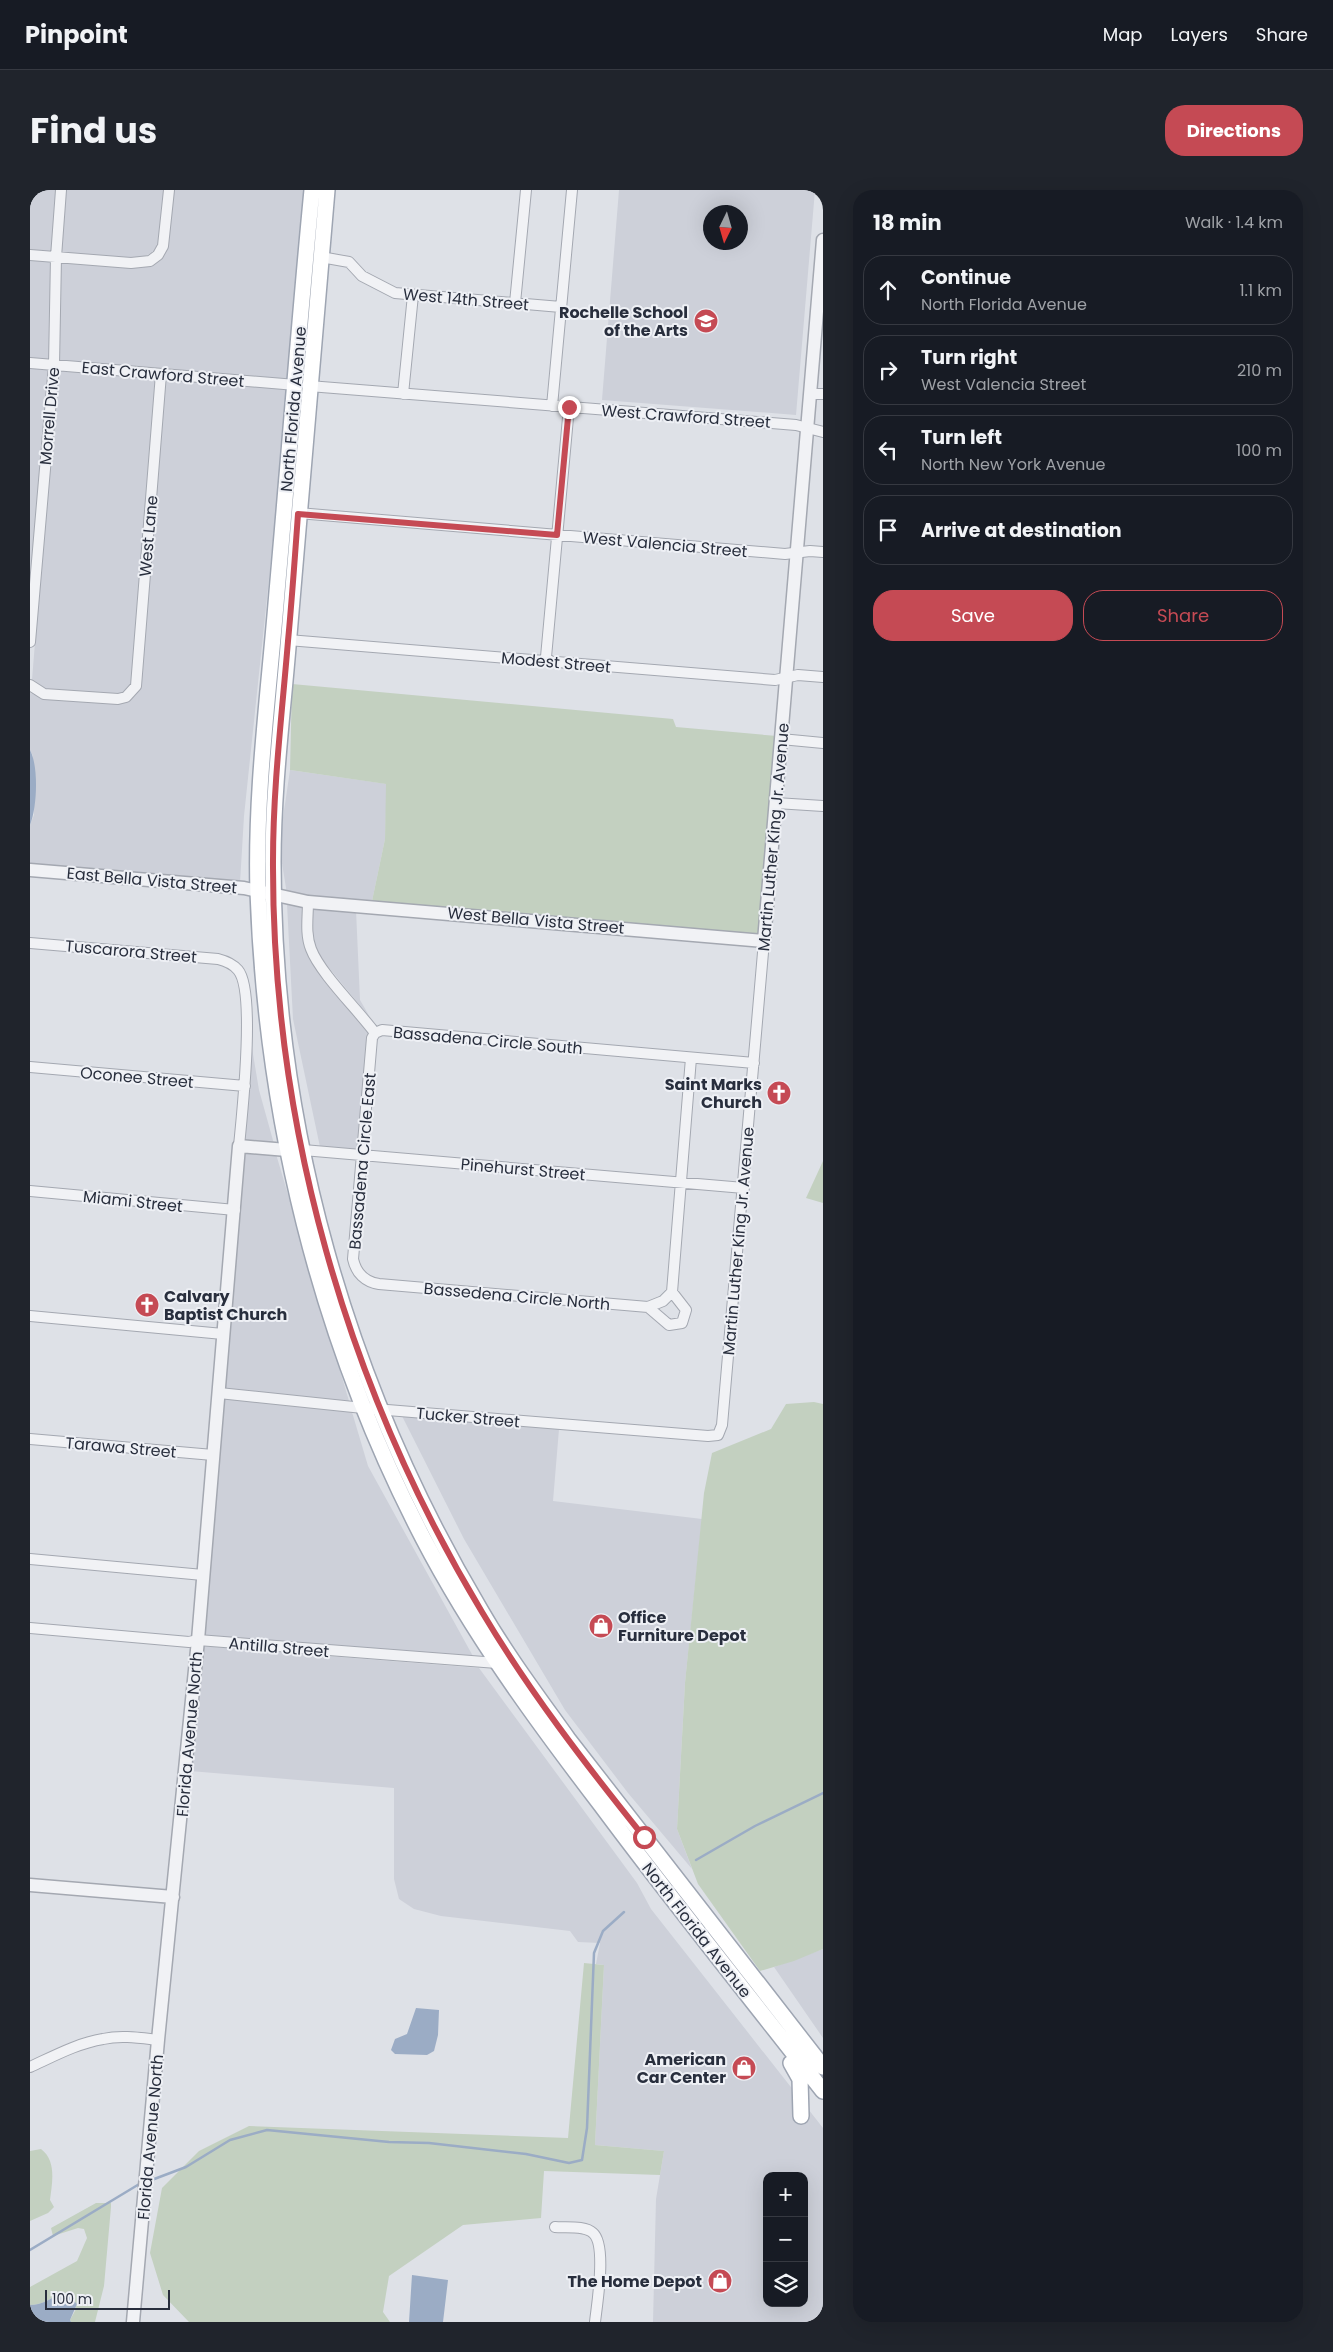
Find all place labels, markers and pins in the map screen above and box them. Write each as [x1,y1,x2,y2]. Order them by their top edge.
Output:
place label: Rochelle School of the Arts [559,301,688,342]
school or university icon: Rochelle School of the Arts [693,308,719,334]
place label: Saint Marks Church [665,1073,762,1114]
church icon: Saint Marks Church [766,1080,792,1106]
place label: Calvary Baptist Church [164,1285,287,1326]
church icon: Calvary Baptist Church [134,1292,160,1318]
place label: Office Furniture Depot [618,1606,746,1647]
shop icon: Office Furniture Depot [588,1613,614,1639]
place label: American Car Center [637,2048,726,2089]
shop icon: American Car Center [731,2055,757,2081]
shop icon: The Home Depot [707,2268,733,2294]
place label: The Home Depot [567,2270,702,2293]

